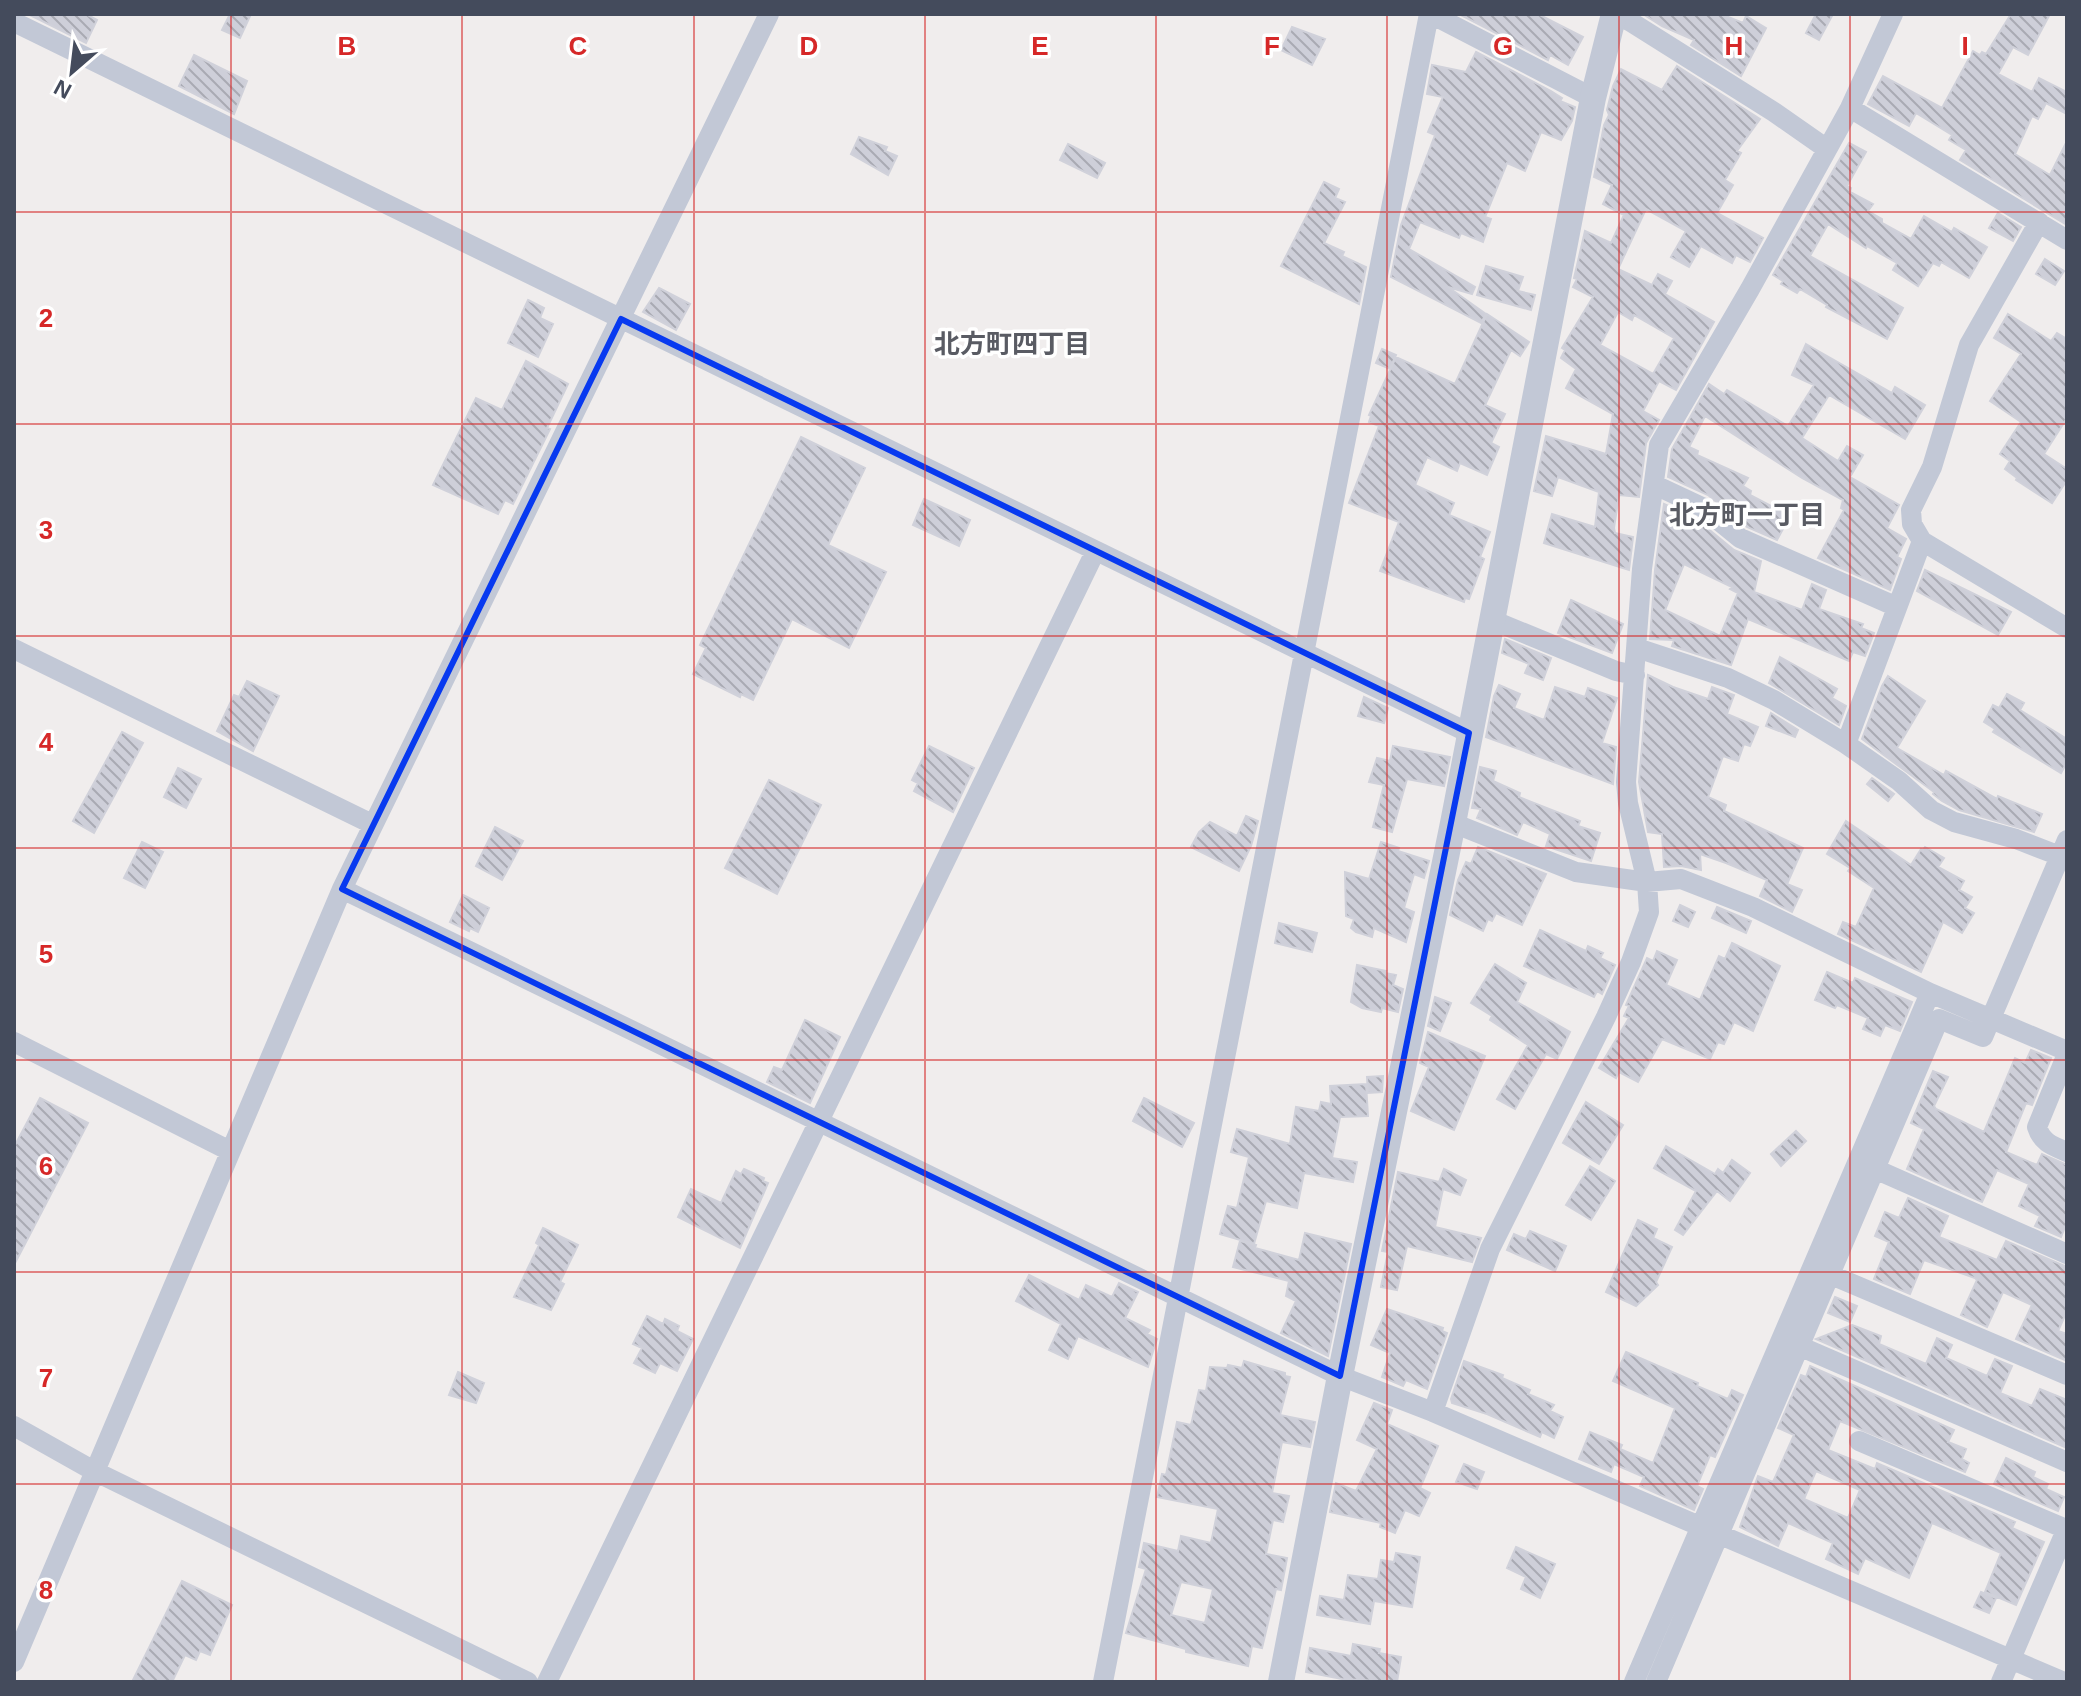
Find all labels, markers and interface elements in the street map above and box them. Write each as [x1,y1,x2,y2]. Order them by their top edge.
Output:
text: B [338,31,356,61]
text: C [569,31,588,61]
text: D [800,31,818,61]
text: E [1031,31,1049,61]
text: F [1264,31,1280,61]
text: G [1493,31,1513,61]
text: H [1725,31,1743,61]
text: I [1961,31,1969,61]
north arrow [32,32,112,112]
text: N [50,74,76,104]
text: 2 [39,303,53,333]
district label: 北方町四丁目 [934,329,1090,359]
district label: 北方町一丁目 [1669,500,1825,530]
text: 3 [39,515,53,545]
text: 4 [39,727,54,757]
text: 5 [39,939,53,969]
text: 6 [39,1151,53,1181]
text: 7 [39,1363,53,1393]
text: 8 [39,1575,53,1605]

